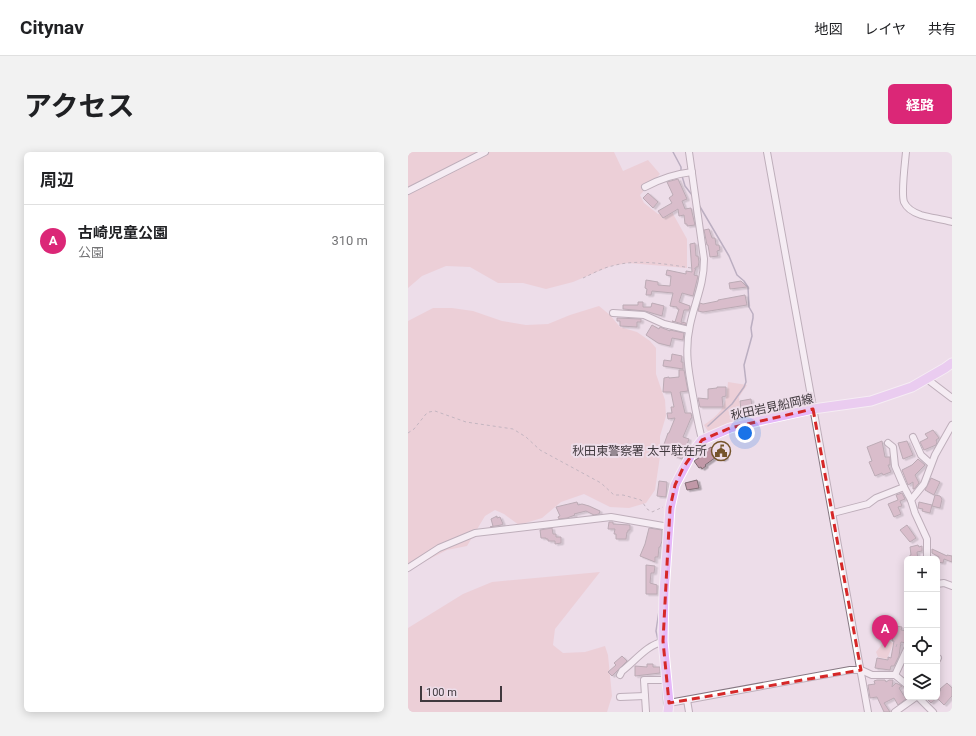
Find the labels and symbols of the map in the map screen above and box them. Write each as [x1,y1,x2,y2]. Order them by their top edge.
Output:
street label: 秋田岩見船岡線 [729,391,815,423]
your location [735,423,755,443]
public building icon: 秋田東警察署 太平駐在所 [710,440,732,462]
place label: 秋田東警察署 太平駐在所 [572,444,707,458]
pin: A [872,615,898,648]
scale bar [420,684,502,703]

